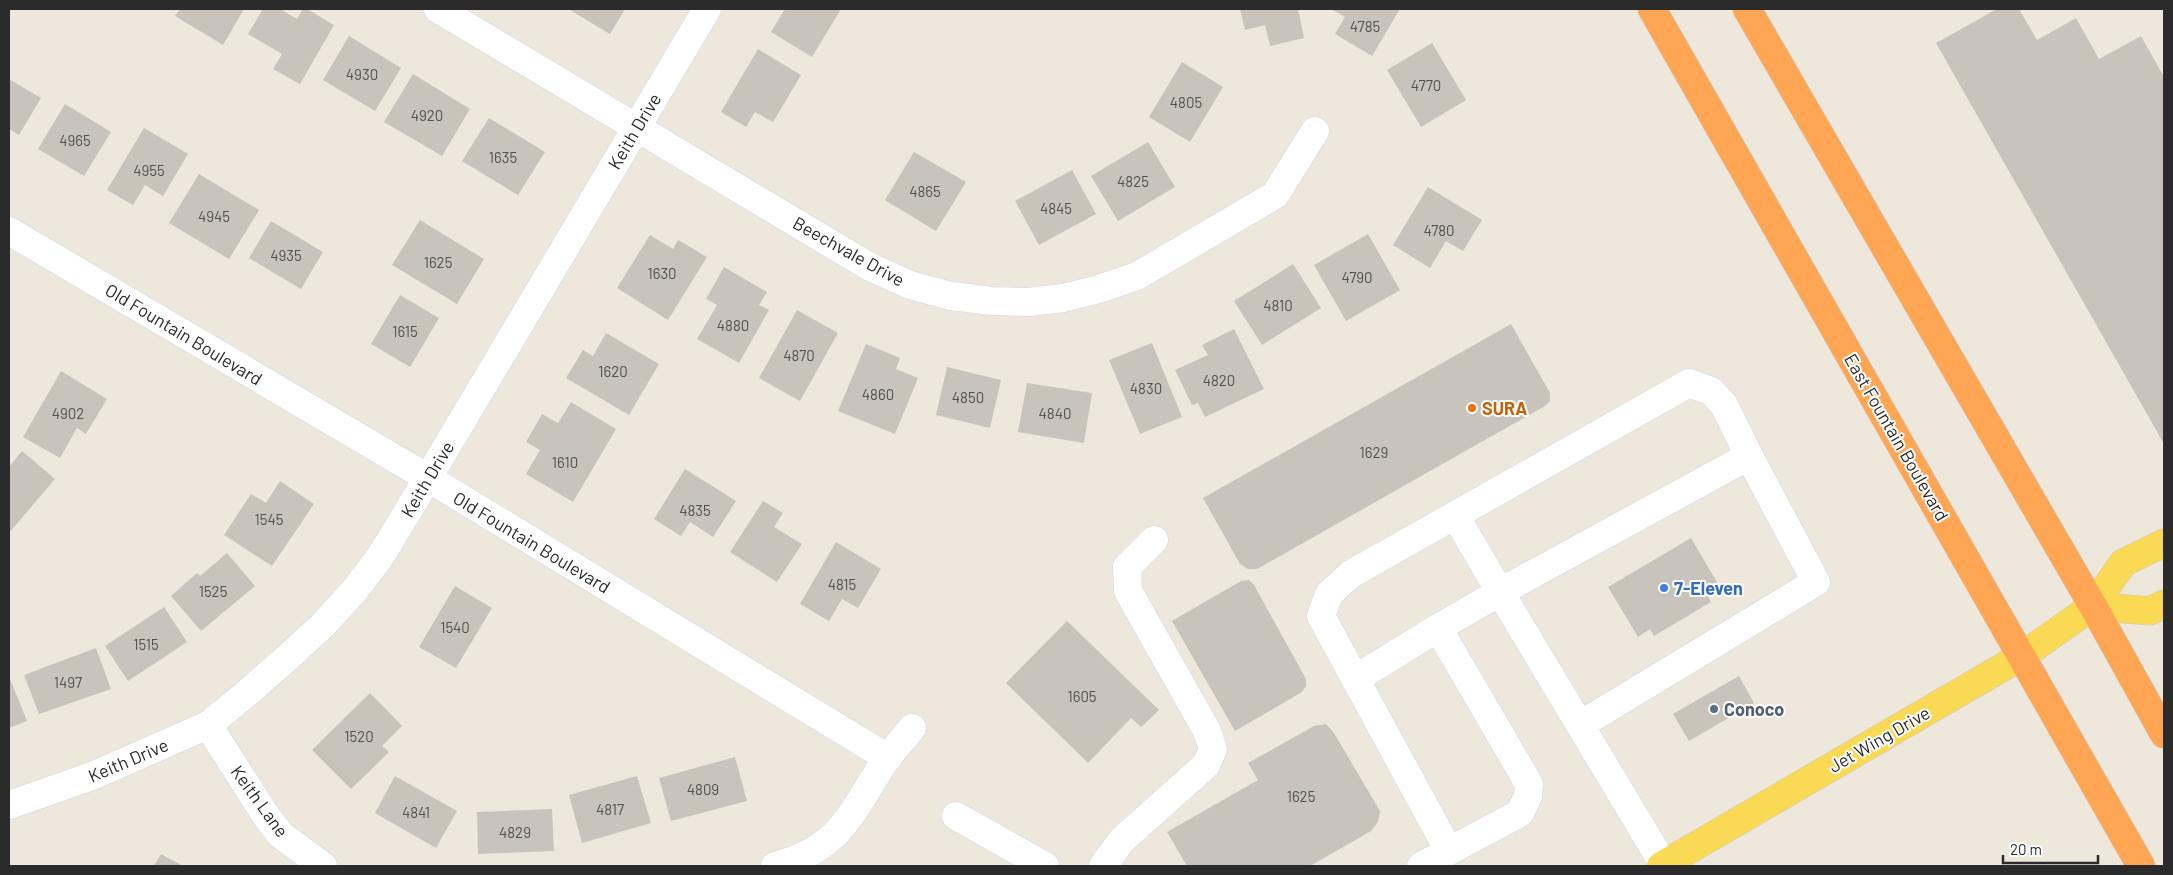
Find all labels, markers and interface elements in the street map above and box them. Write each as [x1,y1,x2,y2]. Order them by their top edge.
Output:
house number: 4785 [1350,17,1380,35]
house number: 4930 [346,65,378,83]
house number: 4770 [1411,76,1441,94]
street label: Keith Drive [603,89,665,173]
house number: 4805 [1170,93,1202,111]
house number: 4920 [411,106,443,124]
house number: 4965 [59,131,91,149]
house number: 1635 [489,148,517,166]
house number: 4955 [133,161,165,179]
house number: 4825 [1117,172,1149,190]
house number: 4865 [909,182,941,200]
house number: 4845 [1040,199,1072,217]
house number: 4945 [198,207,230,225]
street label: Beechvale Drive [789,211,909,291]
house number: 4780 [1423,221,1455,239]
house number: 4935 [270,246,302,264]
house number: 1625 [424,253,452,271]
house number: 1630 [647,264,677,282]
house number: 4790 [1341,268,1373,286]
street label: Old Fountain Boulevard [102,278,266,390]
house number: 4810 [1263,296,1293,314]
house number: 4880 [717,316,749,334]
house number: 1615 [392,322,418,340]
house number: 4870 [783,346,815,364]
street label: East Fountain Boulevard [1840,350,1954,524]
house number: 1620 [598,362,628,380]
house number: 4820 [1203,371,1235,389]
house number: 4830 [1130,379,1162,397]
house number: 4860 [862,385,894,403]
house number: 4850 [952,388,984,406]
place label: SURA [1482,397,1527,419]
marker: SURA [1466,402,1478,414]
house number: 4902 [52,404,84,422]
house number: 4840 [1039,404,1071,422]
street label: Keith Drive [396,437,458,521]
house number: 1629 [1360,443,1388,461]
house number: 1610 [552,453,578,471]
street label: Old Fountain Boulevard [450,486,614,598]
house number: 4835 [679,501,711,519]
house number: 1545 [255,510,283,528]
house number: 4815 [828,575,856,593]
place label: 7-Eleven [1674,577,1743,599]
house number: 1525 [199,582,227,600]
marker: 7-Eleven [1658,582,1670,594]
house number: 1540 [440,618,470,636]
house number: 1515 [133,635,159,653]
house number: 1497 [54,673,82,691]
house number: 1605 [1067,687,1097,705]
place label: Conoco [1724,698,1784,720]
street label: Jet Wing Drive [1824,701,1934,777]
marker: Conoco [1708,703,1720,715]
house number: 1520 [344,727,374,745]
street label: Keith Drive [85,733,171,787]
street label: Keith Lane [227,761,293,841]
house number: 4809 [687,780,719,798]
house number: 1625 [1287,787,1315,805]
house number: 4817 [596,800,624,818]
house number: 4841 [402,803,430,821]
house number: 4829 [499,823,531,841]
scale bar [2003,832,2098,864]
text: 20 m [2010,840,2042,858]

